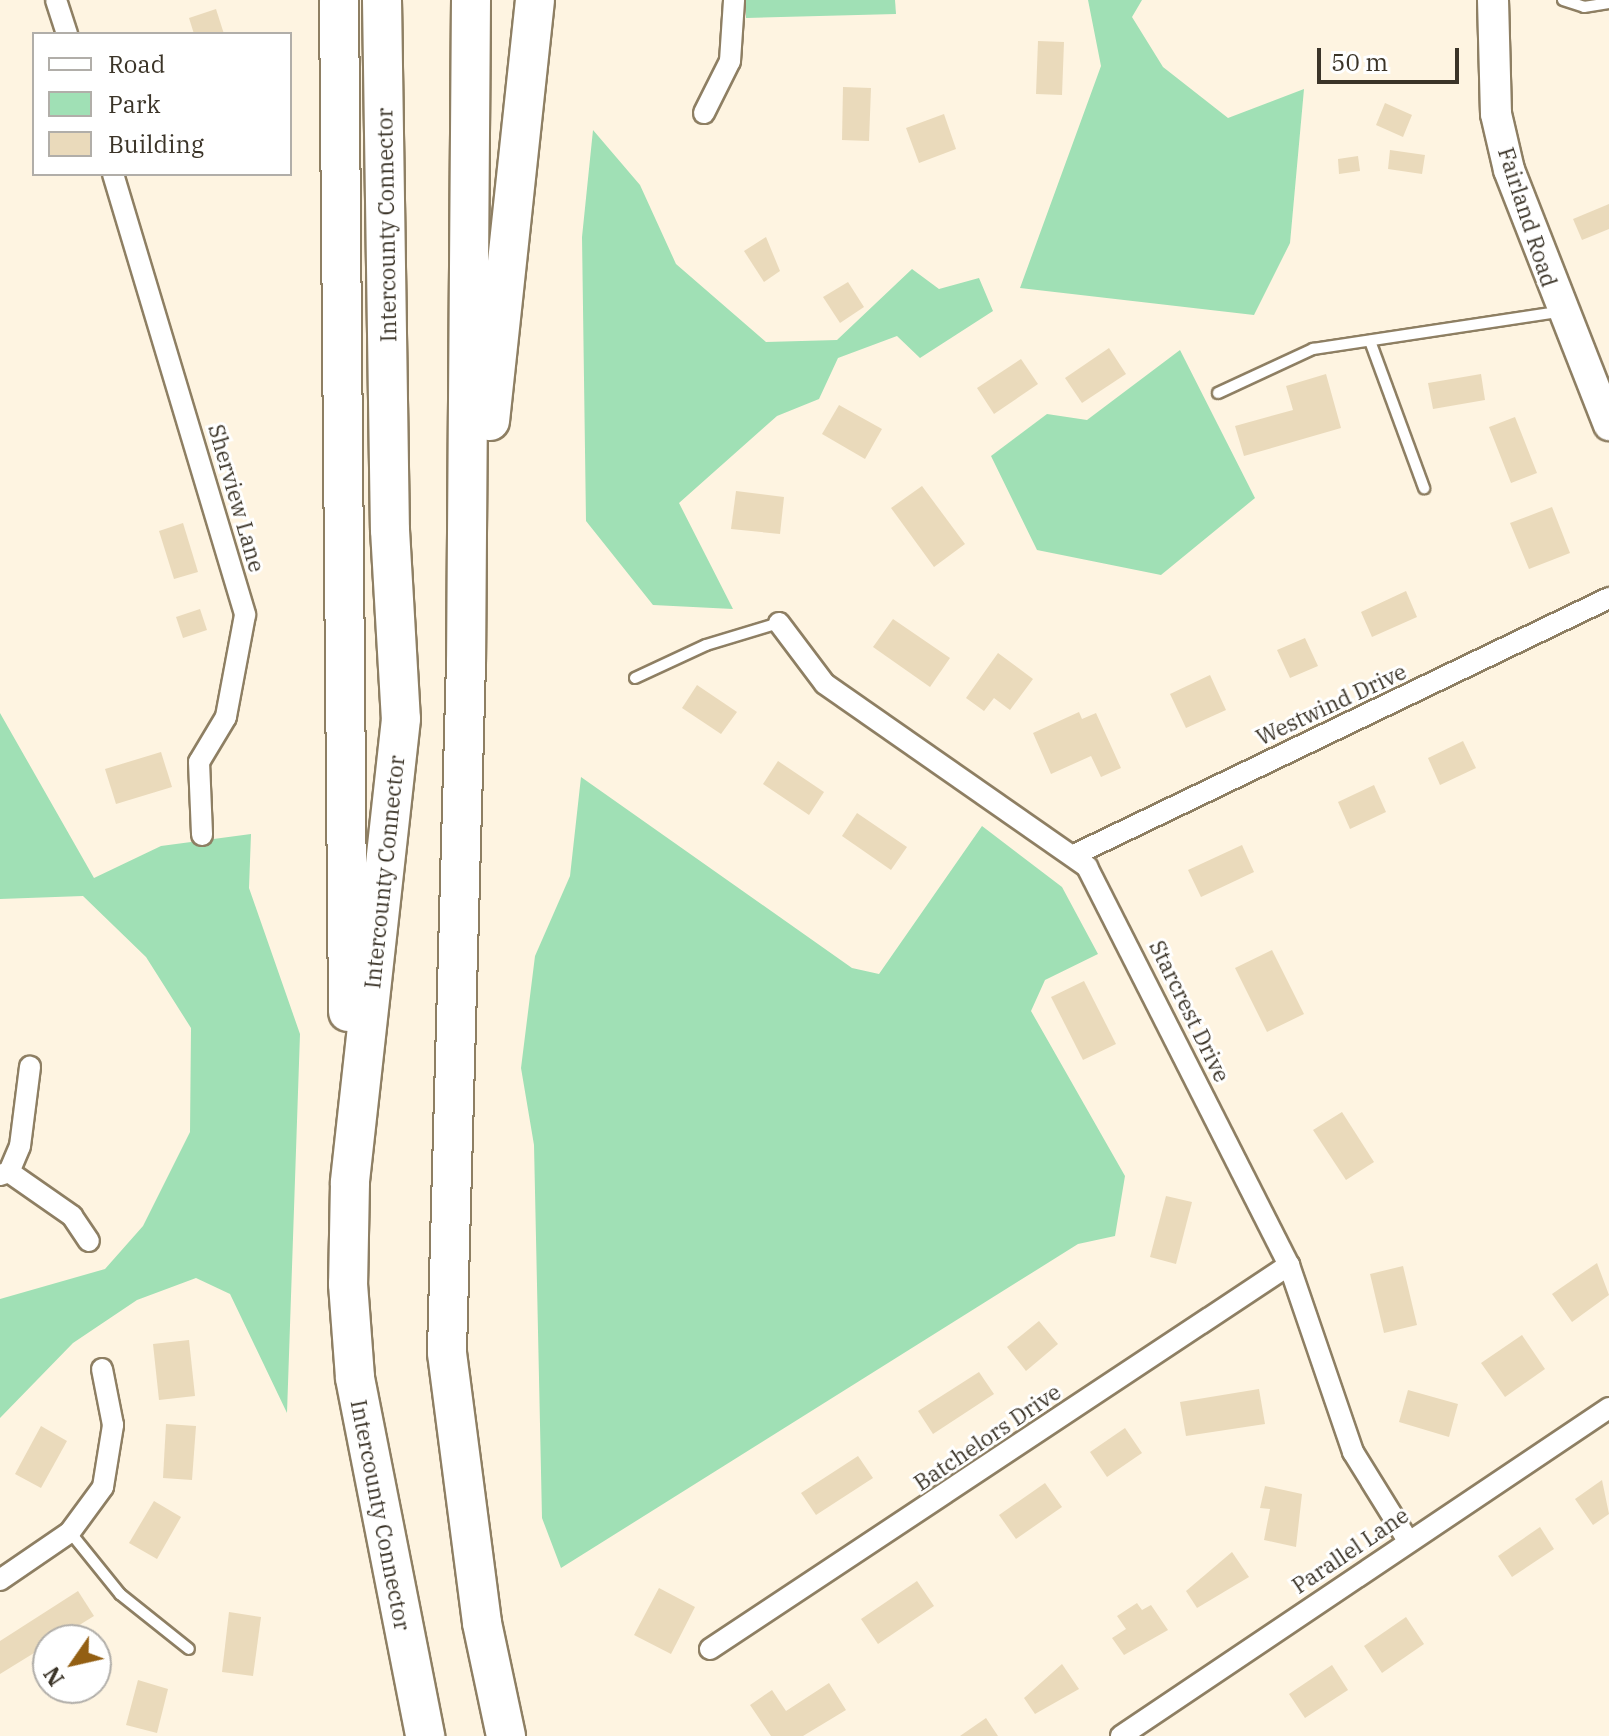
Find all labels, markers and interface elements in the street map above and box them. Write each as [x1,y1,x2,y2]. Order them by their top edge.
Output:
legend [32,32,292,176]
scale bar [1321,32,1463,82]
text: 50 m [1331,46,1388,78]
text: Road [108,48,165,80]
text: Park [108,88,160,120]
street label: Intercounty Connector [371,108,401,342]
text: Building [108,128,204,160]
street label: Fairland Road [1493,144,1563,290]
street label: Sherview Lane [203,421,271,575]
street label: Westwind Drive [1252,658,1410,750]
street label: Intercounty Connector [359,754,409,990]
street label: Starcrest Drive [1144,936,1236,1086]
street label: Batchelors Drive [909,1378,1065,1496]
street label: Intercounty Connector [346,1397,416,1633]
street label: Parallel Lane [1287,1501,1413,1599]
north arrow [32,1624,112,1704]
text: N [36,1661,70,1692]

